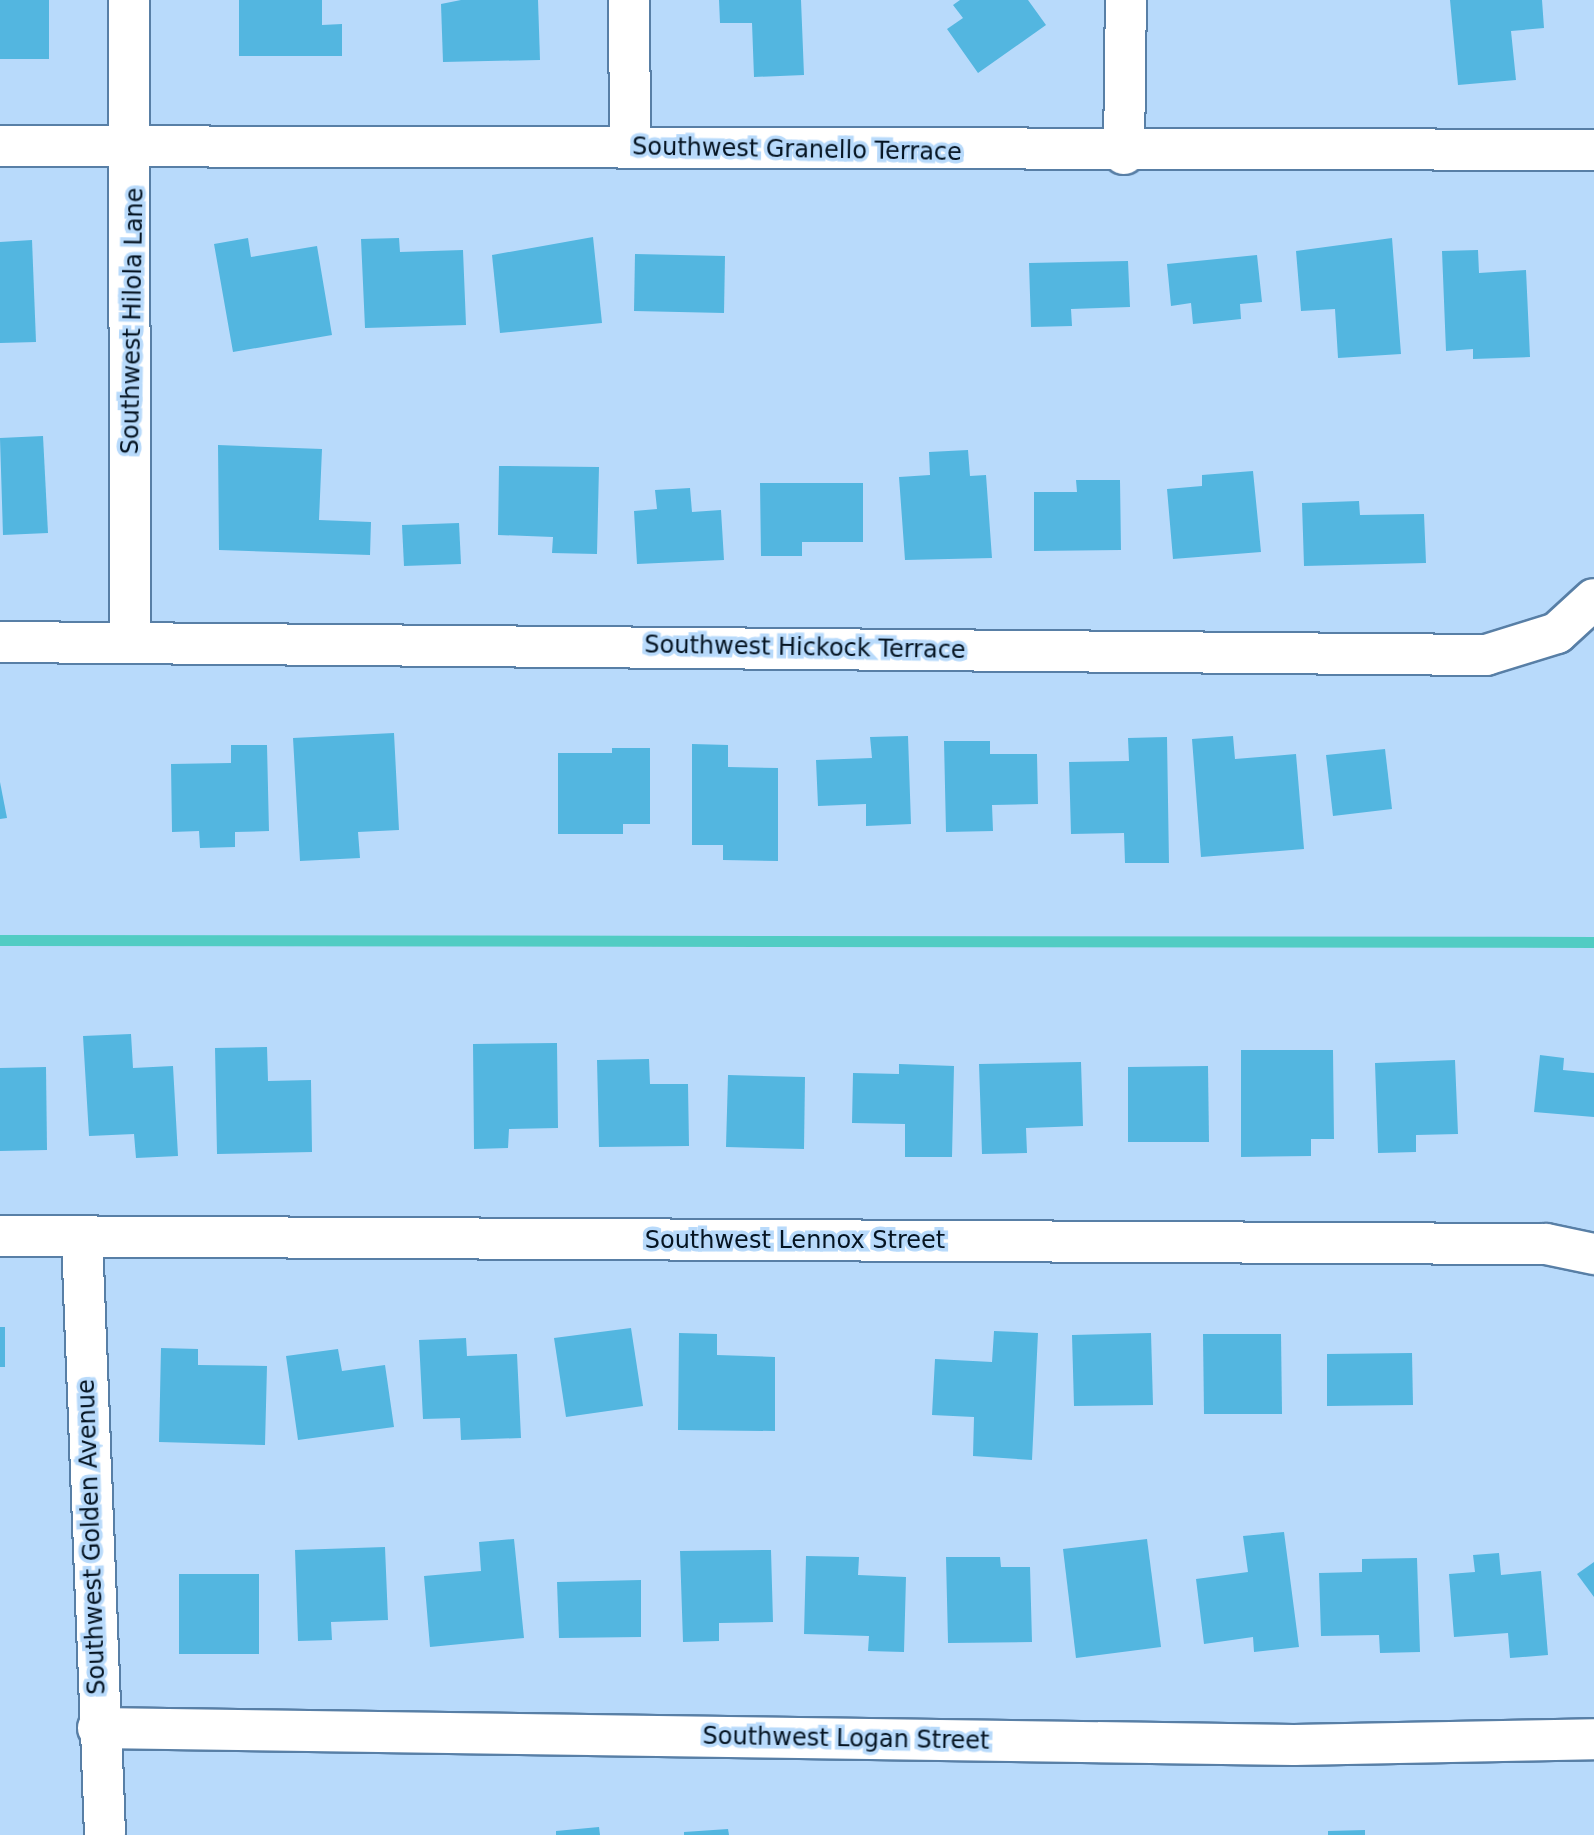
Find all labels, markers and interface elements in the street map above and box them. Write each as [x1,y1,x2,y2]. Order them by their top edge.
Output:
street label: Southwest Granello Terrace [632,133,962,167]
street label: Southwest Hilola Lane [116,187,150,455]
street label: Southwest Hickock Terrace [644,631,966,665]
street label: Southwest Lennox Street [645,1227,945,1255]
street label: Southwest Golden Avenue [72,1379,112,1695]
street label: Southwest Logan Street [702,1722,990,1756]

